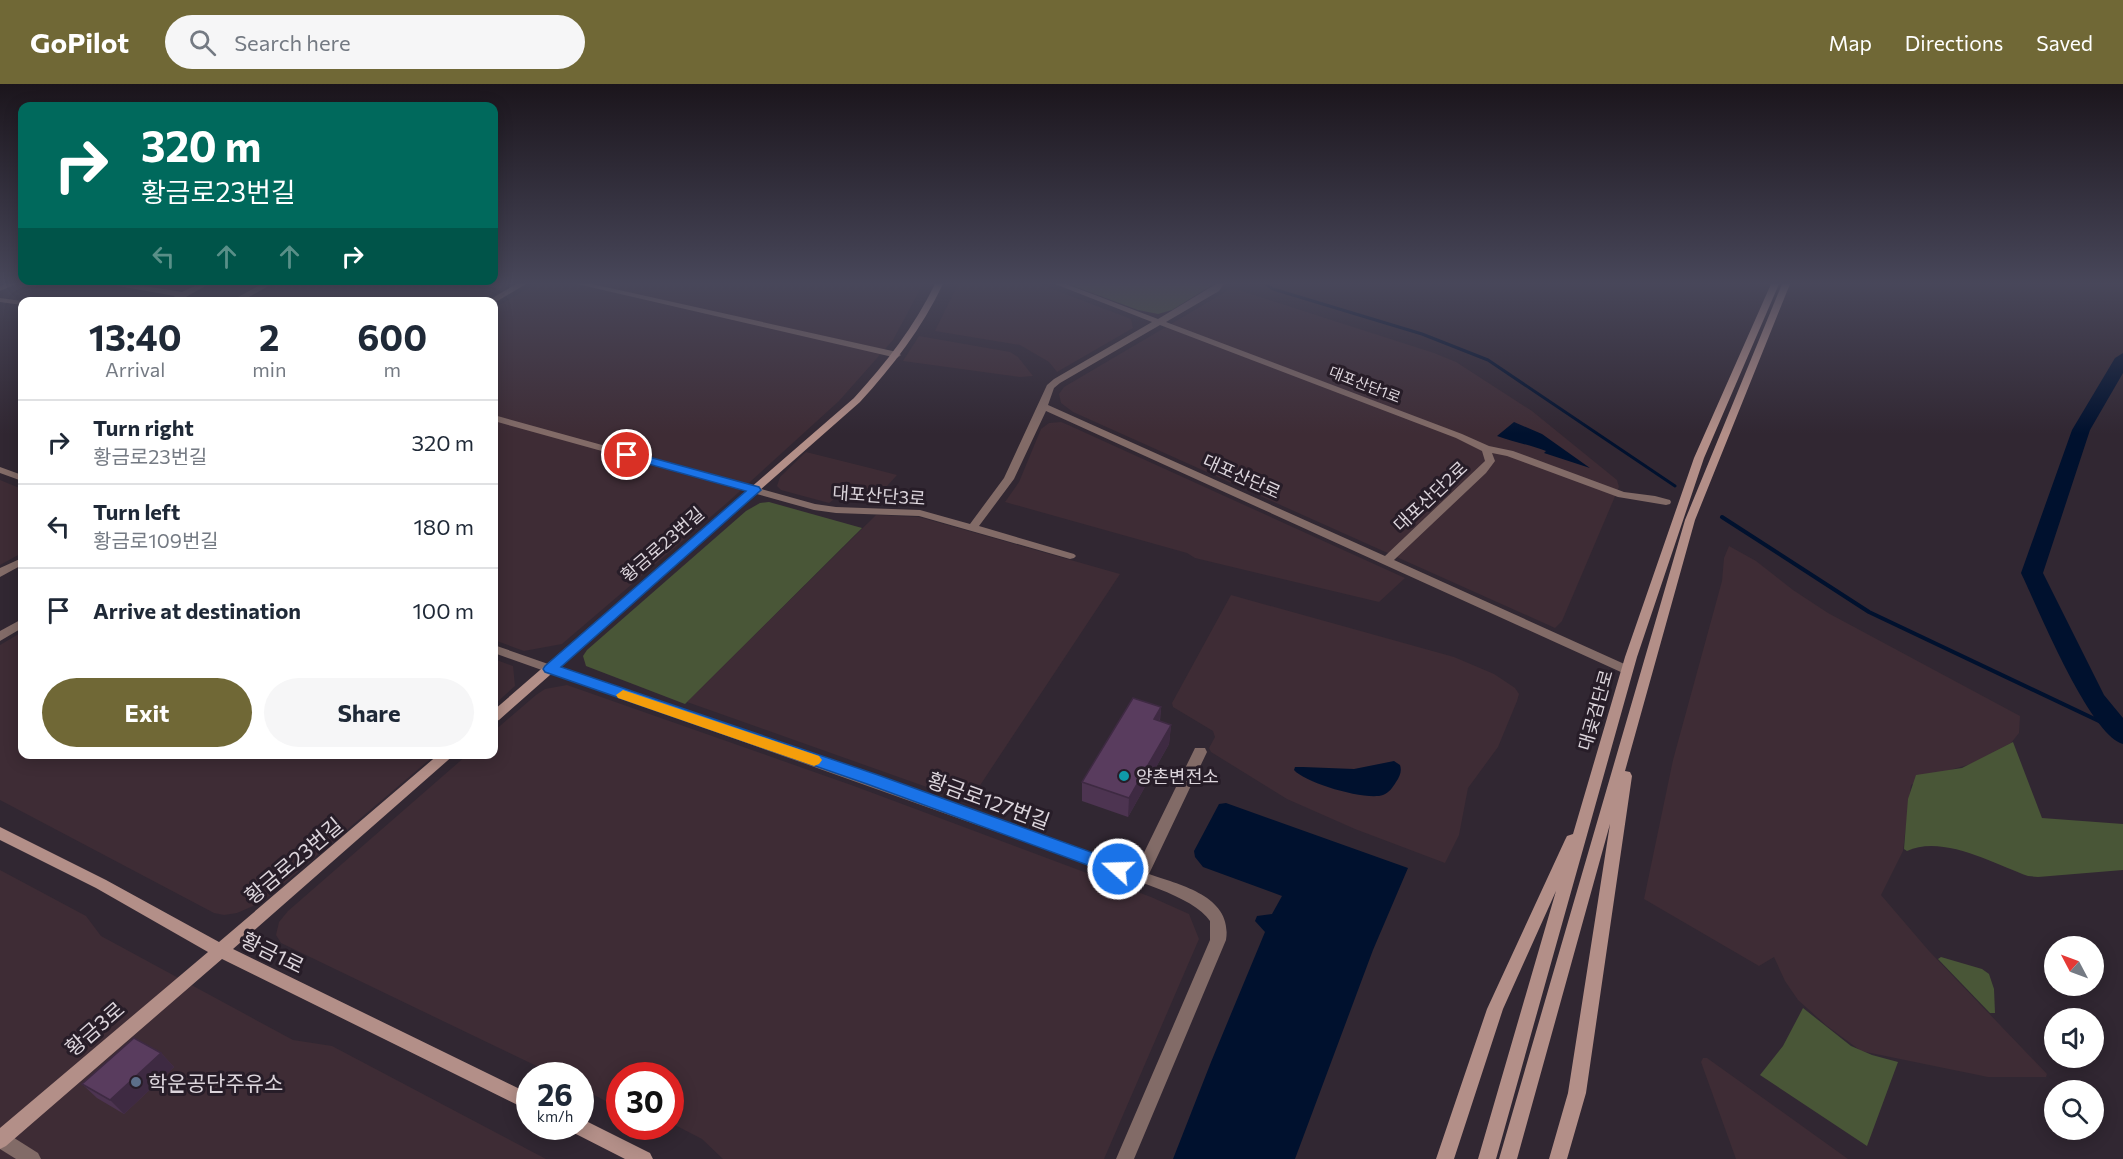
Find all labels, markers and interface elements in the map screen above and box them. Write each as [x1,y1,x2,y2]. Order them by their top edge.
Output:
search box [165,15,585,69]
text: GoPilot [30,25,129,59]
icon: search [186,26,219,59]
text: Search here [234,29,351,56]
text: Map [1829,30,1872,55]
text: Directions [1905,30,2003,55]
text: Saved [2036,30,2093,55]
text: 320 m [141,119,261,171]
icon: right [42,126,120,204]
text: 황금로23번길 [141,175,296,208]
icon: left [147,240,180,273]
icon: ahead [210,240,243,273]
icon: ahead [273,240,306,273]
icon: right [336,240,369,273]
text: 13:40 [89,314,182,358]
text: 2 [259,314,280,358]
text: 600 [357,314,427,358]
text: Arrival [105,357,165,381]
text: min [252,357,286,381]
text: m [383,357,401,381]
street label: 대포산단1로 [1327,362,1403,406]
text: Turn right [93,414,194,441]
icon: right [42,426,75,459]
text: 320 m [412,429,474,456]
pin [601,429,652,480]
icon: arrive [610,438,643,471]
text: 황금로23번길 [93,444,208,468]
street label: 대포산단로 [1200,449,1284,503]
street label: 대포산단2로 [1389,456,1471,536]
street label: 대포산단3로 [832,481,926,509]
text: Turn left [93,498,180,525]
street label: 황금로23번길 [616,502,708,586]
icon: left [42,510,75,543]
text: 180 m [413,513,474,540]
text: 황금로109번길 [93,528,219,552]
icon: arrive [42,594,75,627]
text: Arrive at destination [93,597,301,624]
text: 100 m [412,597,474,624]
street label: 대곶검단로 [1573,667,1617,753]
button: Exit [42,678,252,747]
button: Share [264,678,474,747]
place label: 양촌변전소 [1136,765,1219,787]
street label: 황금로127번길 [924,766,1054,834]
marker: 양촌변전소 [1117,769,1131,783]
street label: 황금로23번길 [239,812,347,908]
position arrow [1086,837,1150,901]
street label: 황금1로 [237,926,309,978]
north arrow [2044,936,2104,996]
map controls [2044,936,2104,1140]
street label: 황금3로 [59,996,129,1060]
button: sound [2044,1008,2104,1068]
speed limit sign: 30 [606,1062,684,1140]
place label: 학운공단주유소 [148,1070,283,1095]
marker: 학운공단주유소 [129,1075,143,1089]
text: 26 [537,1075,573,1112]
button: search [2044,1080,2104,1140]
text: km/h [537,1107,573,1125]

